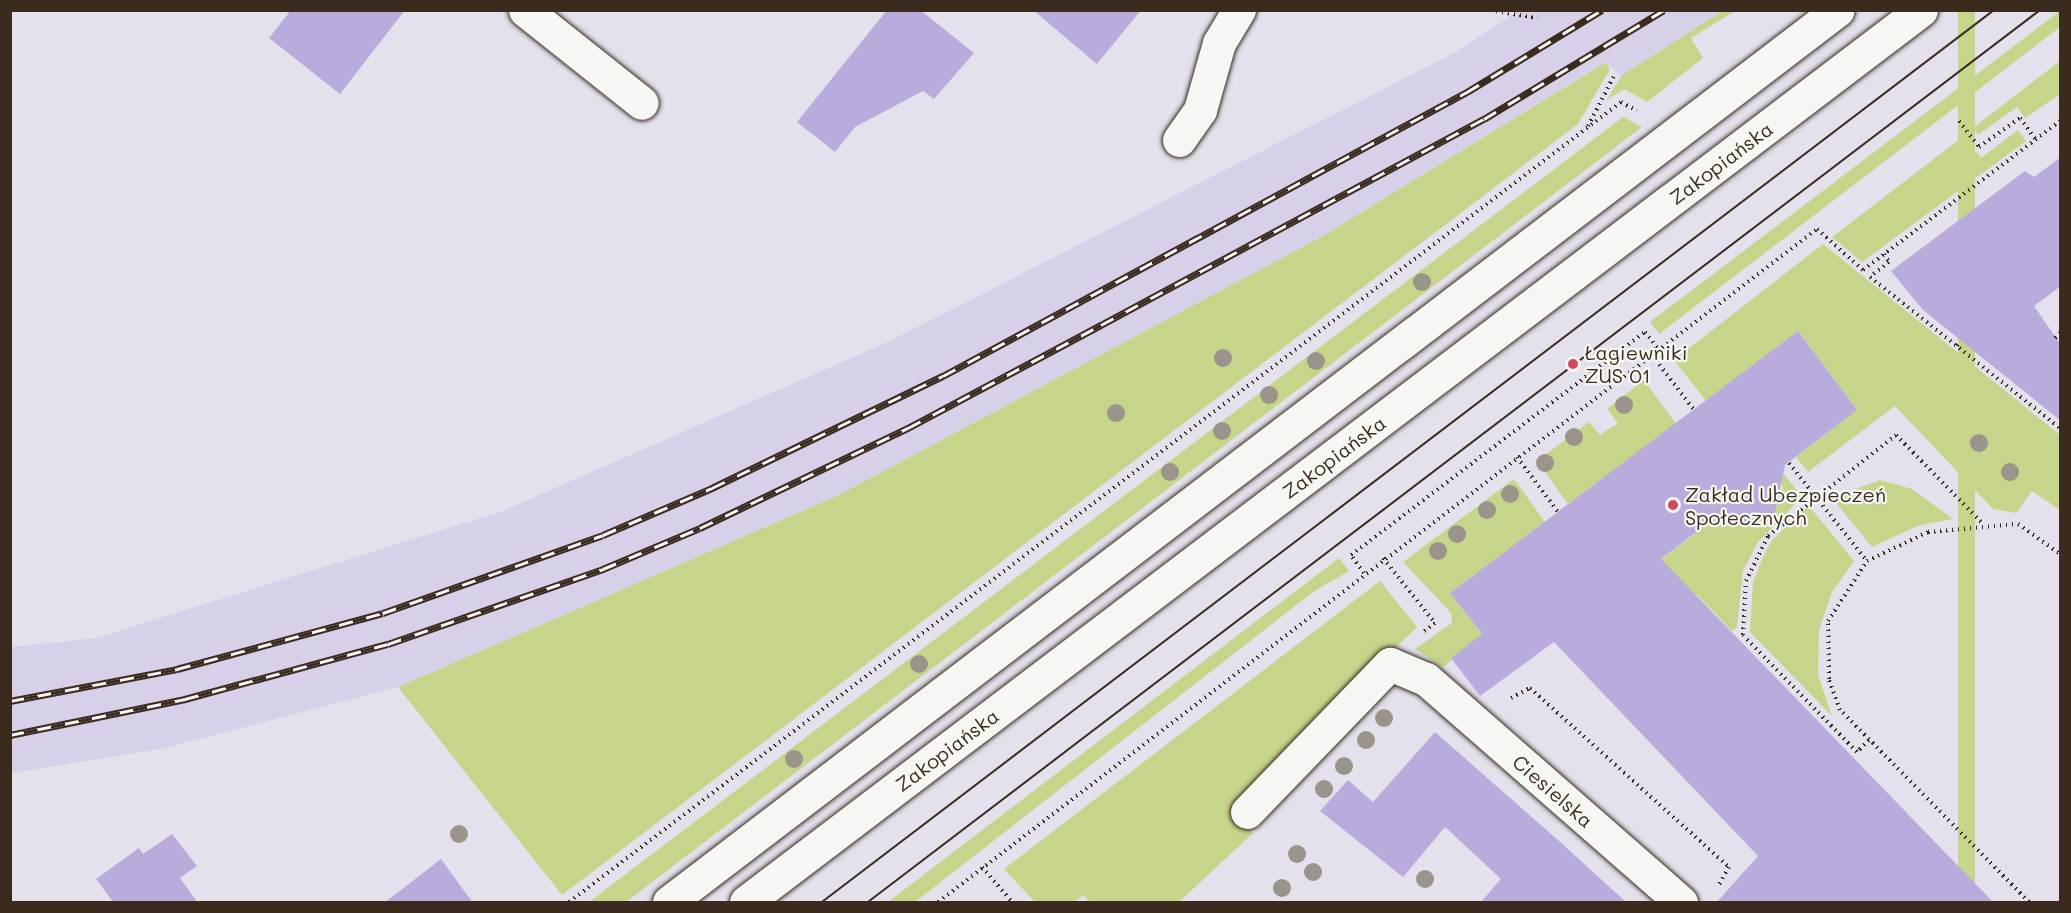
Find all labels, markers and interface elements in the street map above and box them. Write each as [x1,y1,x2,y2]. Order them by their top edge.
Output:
street label: Zakopiańska [1665,116,1777,210]
place label: Łagiewniki ZUS 01 [1585,340,1688,387]
marker: Łagiewniki ZUS 01 [1566,357,1580,371]
street label: Zakopiańska [1278,410,1390,504]
place label: Zakład Ubezpieczeń Społecznych [1685,482,1886,529]
marker: Zakład Ubezpieczeń Społecznych [1666,498,1680,512]
street label: Zakopiańska [891,703,1003,797]
street label: Ciesielska [1508,750,1598,832]

